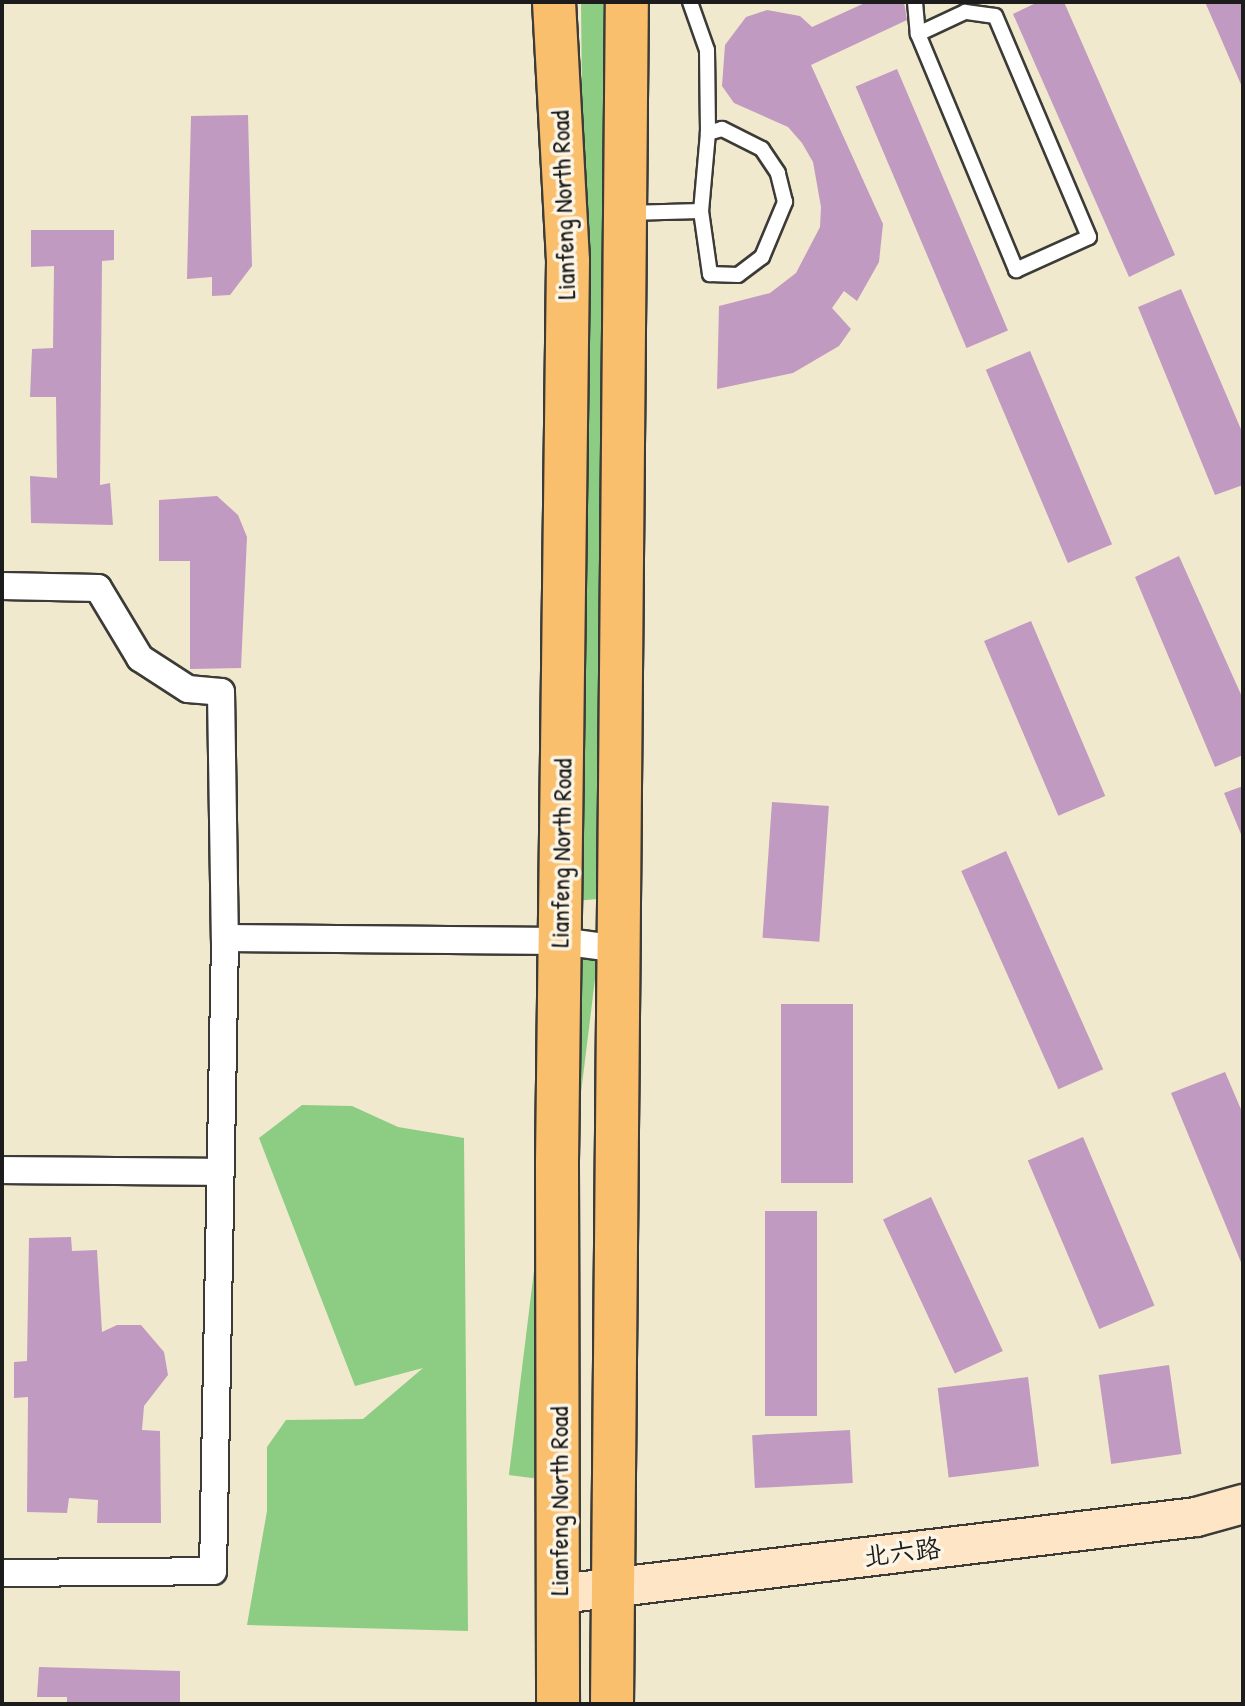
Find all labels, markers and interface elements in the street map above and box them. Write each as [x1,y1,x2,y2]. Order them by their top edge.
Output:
street label: Lianfeng North Road [544,110,582,300]
street label: Lianfeng North Road [544,758,578,948]
street label: Lianfeng North Road [543,1406,575,1596]
street label: 北六路 [861,1532,943,1572]

